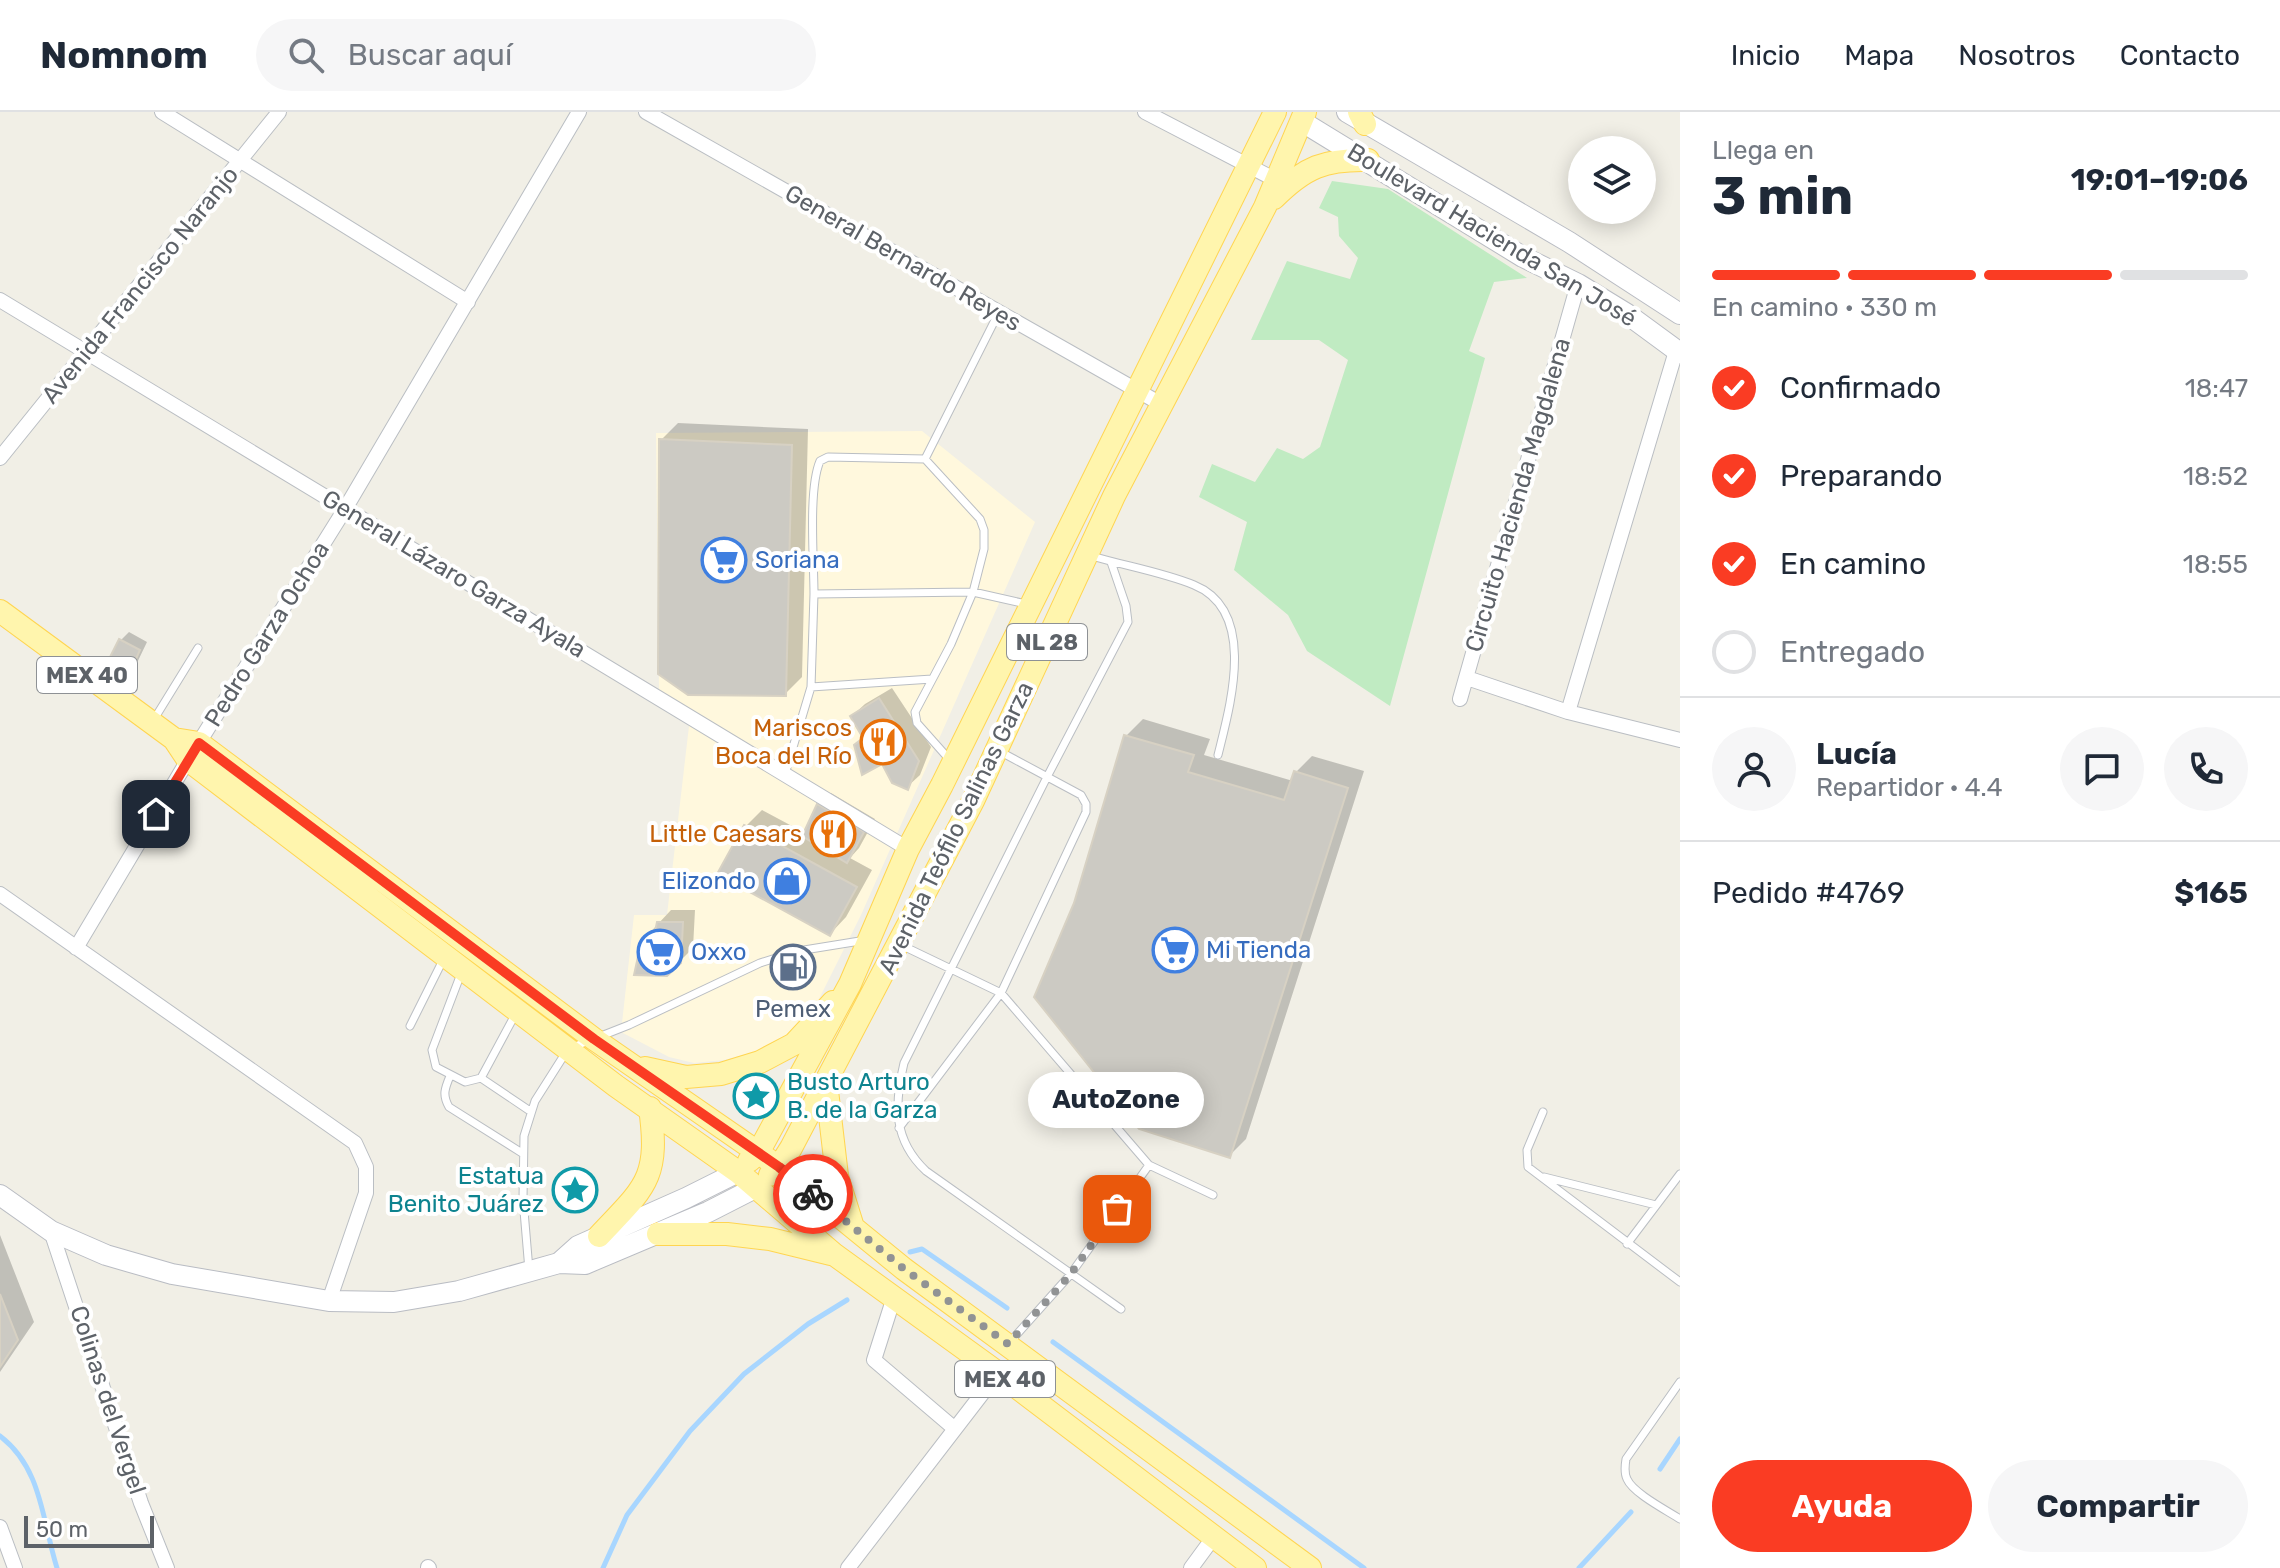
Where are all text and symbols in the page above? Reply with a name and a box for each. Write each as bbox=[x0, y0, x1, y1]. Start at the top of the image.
search box bbox=[256, 19, 816, 91]
text: Nomnom bbox=[40, 32, 208, 78]
icon: search bbox=[284, 33, 328, 77]
text: Buscar aquí bbox=[348, 37, 512, 73]
text: Inicio bbox=[1731, 39, 1800, 72]
text: Mapa bbox=[1844, 39, 1914, 72]
text: Nosotros bbox=[1958, 39, 2076, 72]
text: Contacto bbox=[2120, 39, 2240, 72]
text: Llega en bbox=[1712, 135, 1814, 166]
map controls bbox=[1568, 136, 1656, 224]
button: layers bbox=[1568, 136, 1656, 224]
street label: Boulevard Hacienda San José bbox=[1342, 137, 1642, 333]
street label: Avenida Francisco Naranjo bbox=[36, 161, 244, 409]
text: 19:01–19:06 bbox=[2071, 162, 2248, 198]
text: 3 min bbox=[1712, 165, 1853, 227]
street label: General Bernardo Reyes bbox=[780, 179, 1026, 337]
text: En camino · 330 m bbox=[1712, 292, 1937, 323]
street label: Circuito Hacienda Magdalena bbox=[1460, 335, 1576, 655]
icon: check bbox=[1712, 366, 1756, 410]
text: Confirmado bbox=[1780, 370, 1941, 406]
text: 18:47 bbox=[2185, 373, 2248, 404]
icon: check bbox=[1712, 454, 1756, 498]
text: Preparando bbox=[1780, 458, 1943, 494]
text: 18:52 bbox=[2183, 461, 2248, 492]
street label: General Lázaro Garza Ayala bbox=[317, 484, 591, 664]
street label: Pedro Garza Ochoa bbox=[199, 536, 335, 732]
supermarket icon: Soriana bbox=[700, 536, 748, 584]
icon: check bbox=[1712, 542, 1756, 586]
place label: Soriana bbox=[755, 546, 840, 574]
text: En camino bbox=[1780, 546, 1926, 582]
text: 18:55 bbox=[2183, 549, 2248, 580]
road number: NL 28 bbox=[1007, 624, 1087, 660]
text: Entregado bbox=[1780, 634, 1925, 670]
road number: MEX 40 bbox=[37, 657, 137, 693]
street label: Avenida Teófilo Salinas Garza bbox=[873, 677, 1039, 979]
place label: Mariscos Boca del Río bbox=[715, 714, 852, 770]
restaurant icon: Mariscos Boca del Río bbox=[859, 718, 907, 766]
button: person bbox=[1712, 727, 1796, 811]
button: chat bbox=[2060, 727, 2144, 811]
button: phone bbox=[2164, 727, 2248, 811]
text: Lucía bbox=[1816, 736, 1897, 772]
text: Repartidor · 4.4 bbox=[1816, 772, 2003, 803]
pin bbox=[122, 780, 190, 848]
icon: home bbox=[134, 792, 178, 836]
restaurant icon: Little Caesars bbox=[809, 810, 857, 858]
place label: Little Caesars bbox=[649, 820, 802, 848]
shop icon: Elizondo bbox=[763, 857, 811, 905]
place label: Elizondo bbox=[661, 867, 756, 895]
text: Pedido #4769 bbox=[1712, 875, 1905, 911]
text: $165 bbox=[2174, 875, 2248, 911]
supermarket icon: Mi Tienda bbox=[1151, 926, 1199, 974]
supermarket icon: Oxxo bbox=[636, 928, 684, 976]
place label: Mi Tienda bbox=[1206, 936, 1311, 964]
place label: Oxxo bbox=[691, 938, 747, 966]
fuel station icon: Pemex bbox=[769, 943, 817, 991]
place label: Pemex bbox=[755, 995, 831, 1023]
place label: Busto Arturo B. de la Garza bbox=[787, 1068, 937, 1124]
place icon: Busto Arturo B. de la Garza bbox=[732, 1072, 780, 1120]
callout: AutoZone bbox=[1029, 1073, 1205, 1129]
text: AutoZone bbox=[1052, 1084, 1180, 1115]
courier bbox=[773, 1154, 853, 1234]
place label: Estatua Benito Juárez bbox=[388, 1162, 544, 1218]
place icon: Estatua Benito Juárez bbox=[551, 1166, 599, 1214]
icon: bike bbox=[791, 1172, 835, 1216]
pin bbox=[1083, 1175, 1151, 1243]
icon: bag bbox=[1095, 1187, 1139, 1231]
street label: Colinas del Vergel bbox=[64, 1302, 152, 1498]
road number: MEX 40 bbox=[955, 1361, 1055, 1397]
button: Ayuda bbox=[1712, 1460, 1972, 1552]
button: Compartir bbox=[1988, 1460, 2248, 1552]
scale bar bbox=[24, 1512, 154, 1548]
text: 50 m bbox=[36, 1516, 88, 1543]

